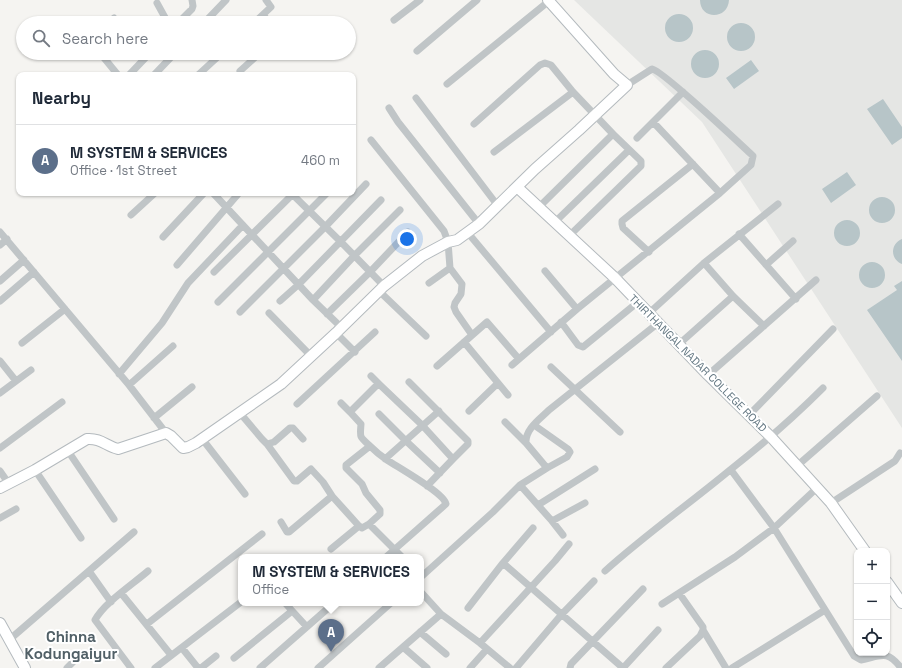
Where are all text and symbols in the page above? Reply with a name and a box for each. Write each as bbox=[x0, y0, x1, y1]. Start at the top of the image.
search box bbox=[16, 16, 356, 60]
icon: search bbox=[30, 27, 52, 49]
text: Search here bbox=[62, 29, 148, 48]
text: Nearby bbox=[32, 87, 91, 109]
text: M SYSTEM & SERVICES bbox=[70, 143, 227, 162]
text: A bbox=[41, 152, 49, 169]
text: 460 m bbox=[301, 152, 340, 169]
text: Office · 1st Street bbox=[70, 162, 177, 179]
your location bbox=[397, 229, 417, 249]
street label: THIRTHANGAL NADAR COLLEGE ROAD bbox=[626, 291, 770, 435]
map controls bbox=[854, 548, 890, 656]
button: + bbox=[854, 548, 890, 584]
popup bbox=[238, 554, 424, 606]
text: M SYSTEM & SERVICES bbox=[252, 562, 410, 581]
text: Office bbox=[252, 581, 289, 598]
button: − bbox=[854, 584, 890, 620]
pin: A bbox=[318, 619, 344, 652]
button: locate bbox=[854, 620, 890, 656]
district label: Chinna Kodungaiyur bbox=[24, 627, 118, 663]

